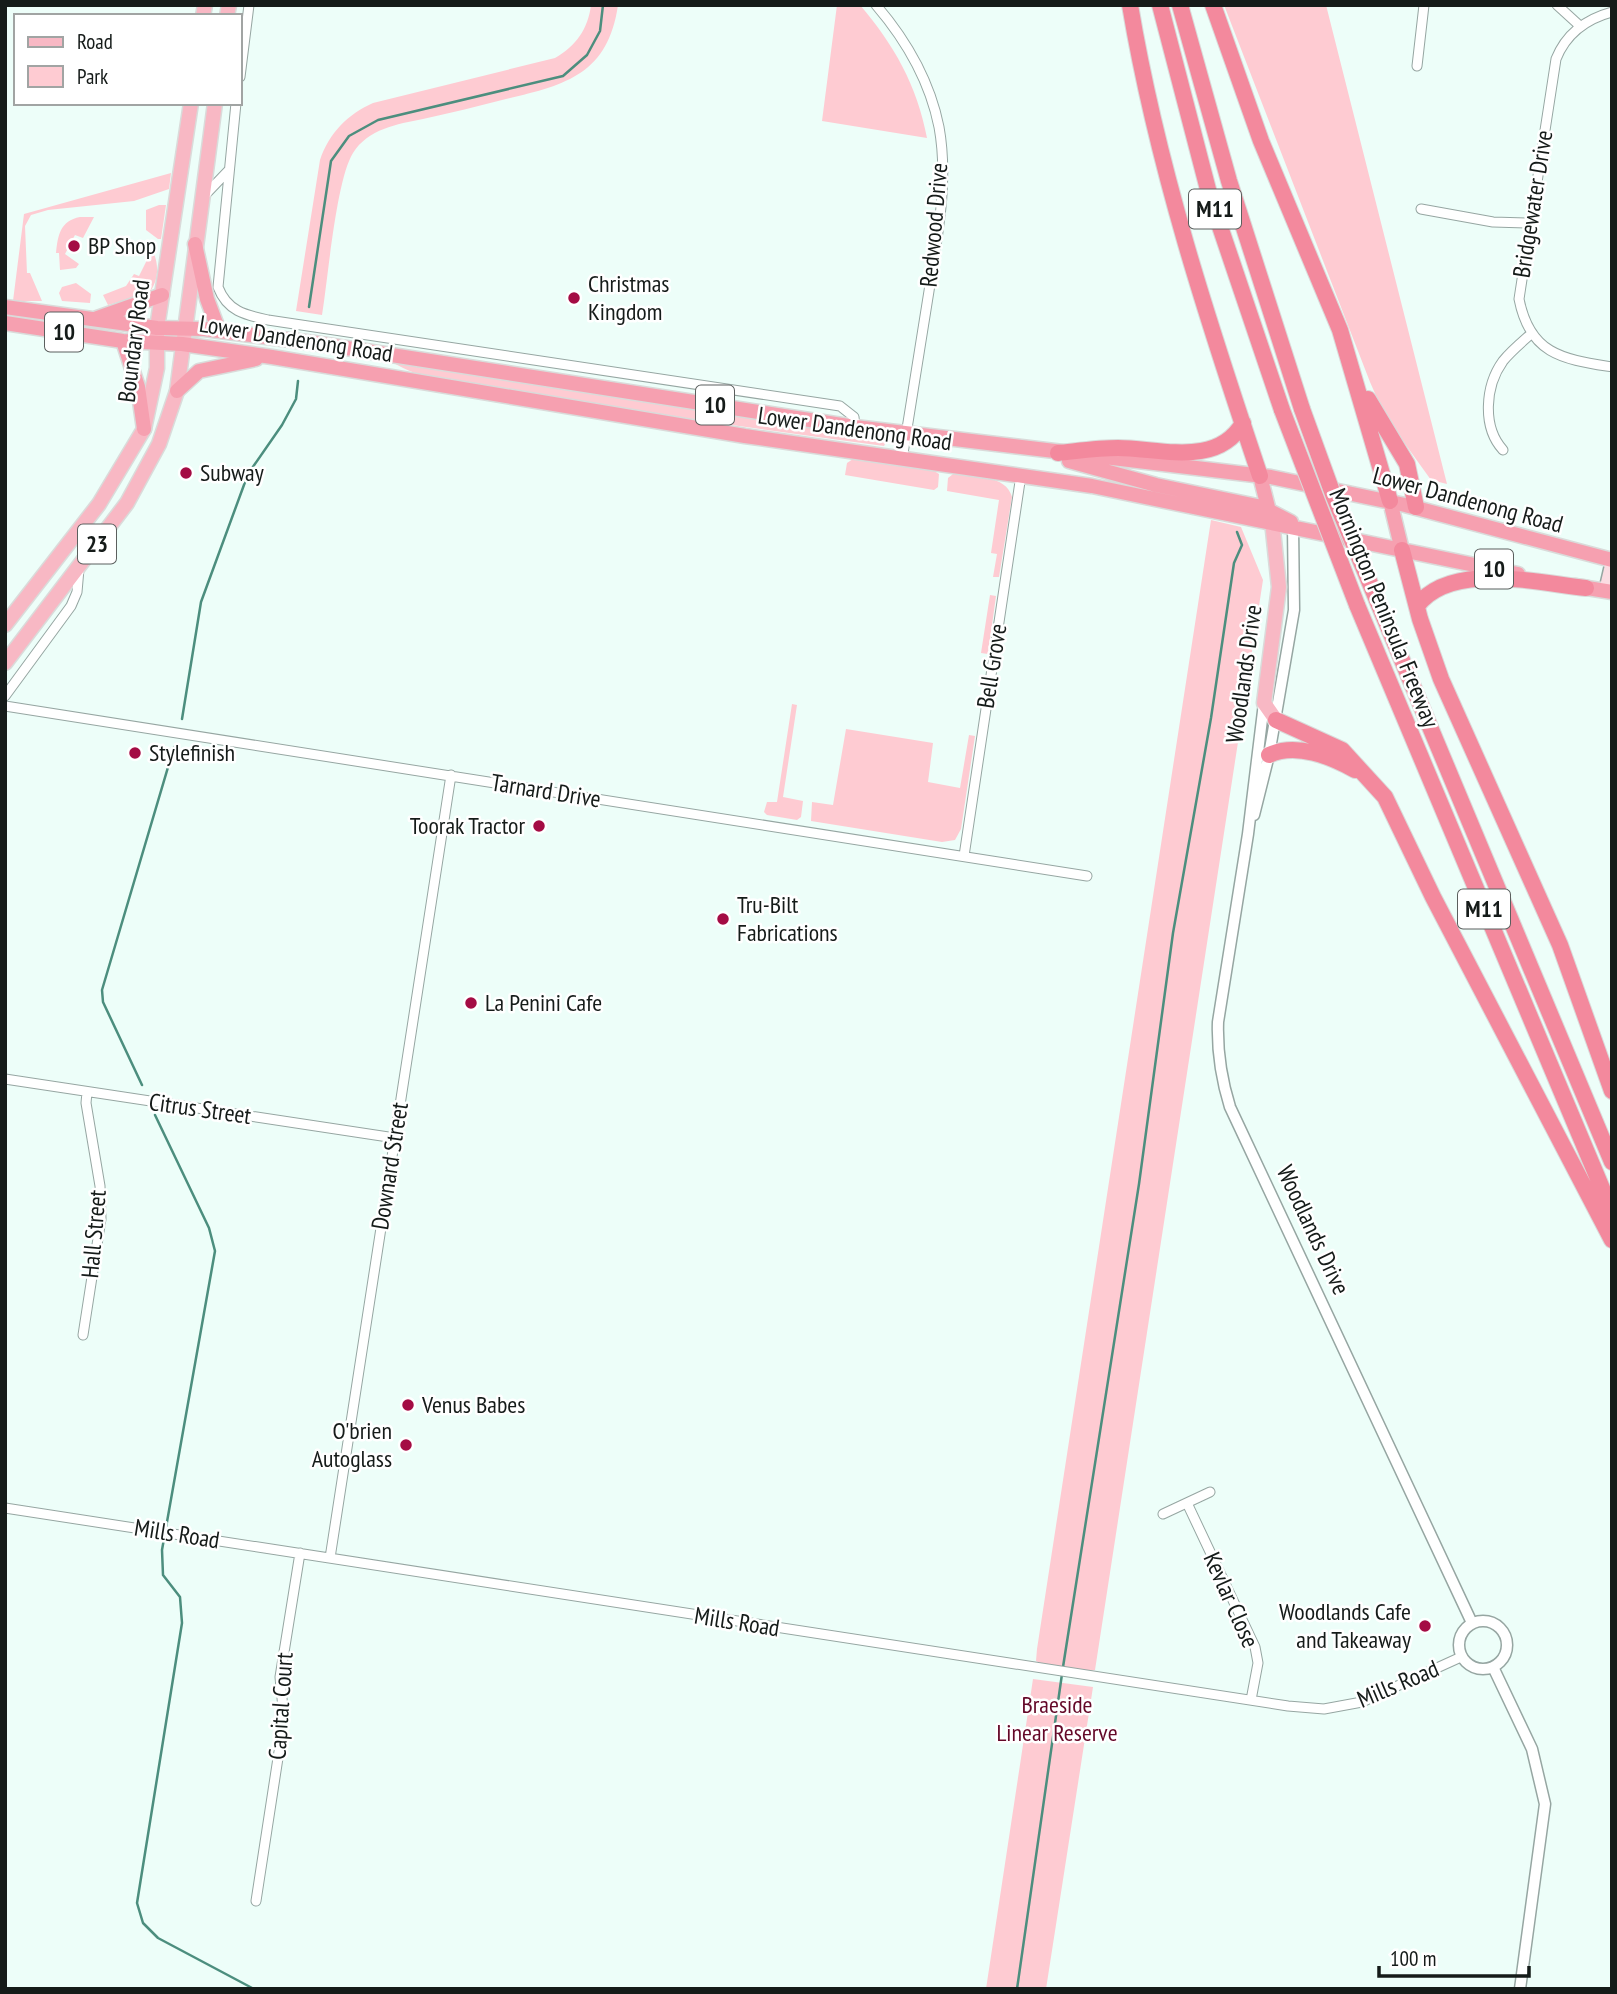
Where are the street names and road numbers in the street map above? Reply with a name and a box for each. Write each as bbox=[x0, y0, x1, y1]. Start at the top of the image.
street label: Bridgewater Drive bbox=[1506, 128, 1559, 280]
street label: Redwood Drive bbox=[913, 162, 954, 288]
road number: M11 bbox=[1189, 190, 1241, 229]
street label: Boundary Road bbox=[111, 278, 156, 404]
street label: Lower Dandenong Road bbox=[197, 308, 395, 369]
road number: 10 bbox=[45, 312, 83, 352]
road number: 10 bbox=[696, 386, 734, 424]
street label: Lower Dandenong Road bbox=[756, 400, 954, 457]
street label: Lower Dandenong Road bbox=[1370, 459, 1567, 540]
street label: Mornington Peninsula Freeway bbox=[1322, 484, 1447, 732]
road number: 23 bbox=[78, 524, 116, 564]
road number: 10 bbox=[1475, 550, 1513, 589]
street label: Woodlands Drive bbox=[1218, 603, 1269, 745]
street label: Bell Grove bbox=[970, 621, 1013, 710]
street label: Tarnard Drive bbox=[489, 767, 603, 814]
road number: M11 bbox=[1458, 890, 1510, 928]
street label: Citrus Street bbox=[147, 1086, 253, 1131]
street label: Downard Street bbox=[364, 1100, 415, 1232]
street label: Woodlands Drive bbox=[1270, 1160, 1357, 1299]
street label: Hall Street bbox=[74, 1188, 113, 1279]
street label: Mills Road bbox=[132, 1511, 222, 1556]
street label: Kevlar Close bbox=[1197, 1547, 1266, 1652]
street label: Mills Road bbox=[692, 1599, 782, 1644]
street label: Capital Court bbox=[261, 1651, 300, 1761]
street label: Mills Road bbox=[1352, 1653, 1443, 1715]

